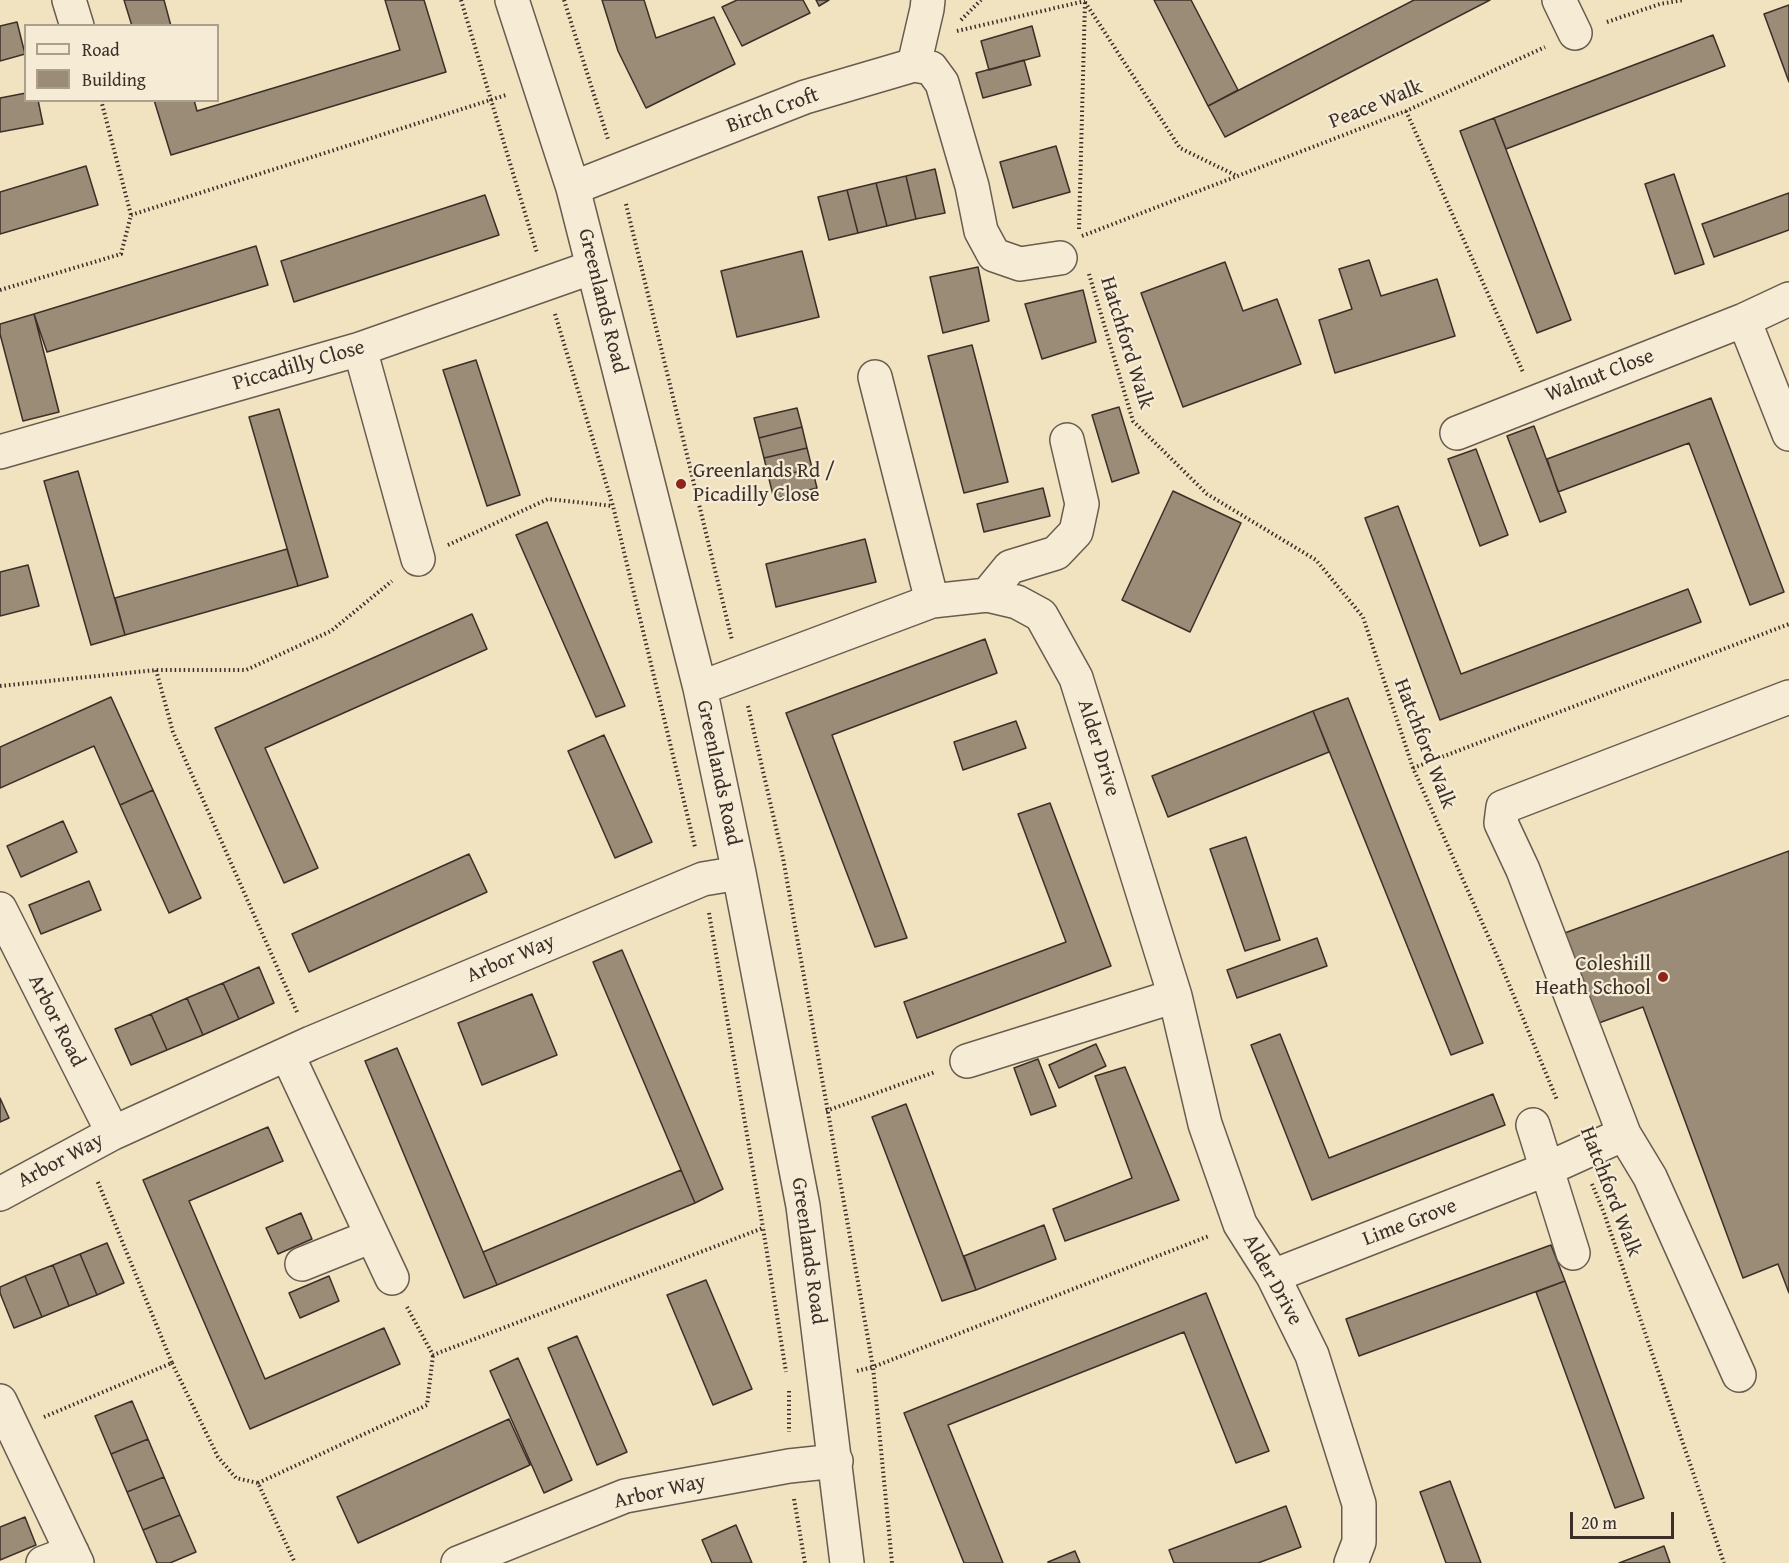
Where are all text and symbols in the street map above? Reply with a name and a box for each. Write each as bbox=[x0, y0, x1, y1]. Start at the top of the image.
legend bbox=[24, 24, 219, 102]
text: Road bbox=[82, 36, 120, 63]
text: Building bbox=[82, 66, 146, 93]
street label: Peace Walk bbox=[1326, 75, 1426, 135]
street label: Birch Croft bbox=[724, 83, 822, 139]
street label: Greenlands Road bbox=[572, 226, 632, 376]
street label: Hatchford Walk bbox=[1094, 274, 1158, 412]
street label: Piccadilly Close bbox=[230, 335, 368, 397]
street label: Walnut Close bbox=[1542, 344, 1658, 408]
place label: Greenlands Rd / Picadilly Close bbox=[693, 459, 835, 509]
marker: Greenlands Rd / Picadilly Close bbox=[674, 477, 688, 491]
street label: Hatchford Walk bbox=[1388, 675, 1460, 813]
street label: Alder Drive bbox=[1071, 696, 1125, 800]
street label: Greenlands Road bbox=[690, 698, 746, 848]
street label: Arbor Way bbox=[463, 929, 559, 989]
place label: Coleshill Heath School bbox=[1535, 952, 1651, 1002]
marker: Coleshill Heath School bbox=[1656, 970, 1670, 984]
street label: Arbor Road bbox=[22, 971, 90, 1071]
street label: Hatchford Walk bbox=[1574, 1123, 1646, 1261]
street label: Arbor Way bbox=[14, 1128, 108, 1194]
street label: Greenlands Road bbox=[785, 1176, 831, 1326]
street label: Lime Grove bbox=[1359, 1194, 1461, 1252]
street label: Alder Drive bbox=[1237, 1230, 1307, 1330]
street label: Arbor Way bbox=[612, 1469, 708, 1515]
scale bar bbox=[1573, 1500, 1676, 1538]
text: 20 m bbox=[1581, 1509, 1617, 1536]

